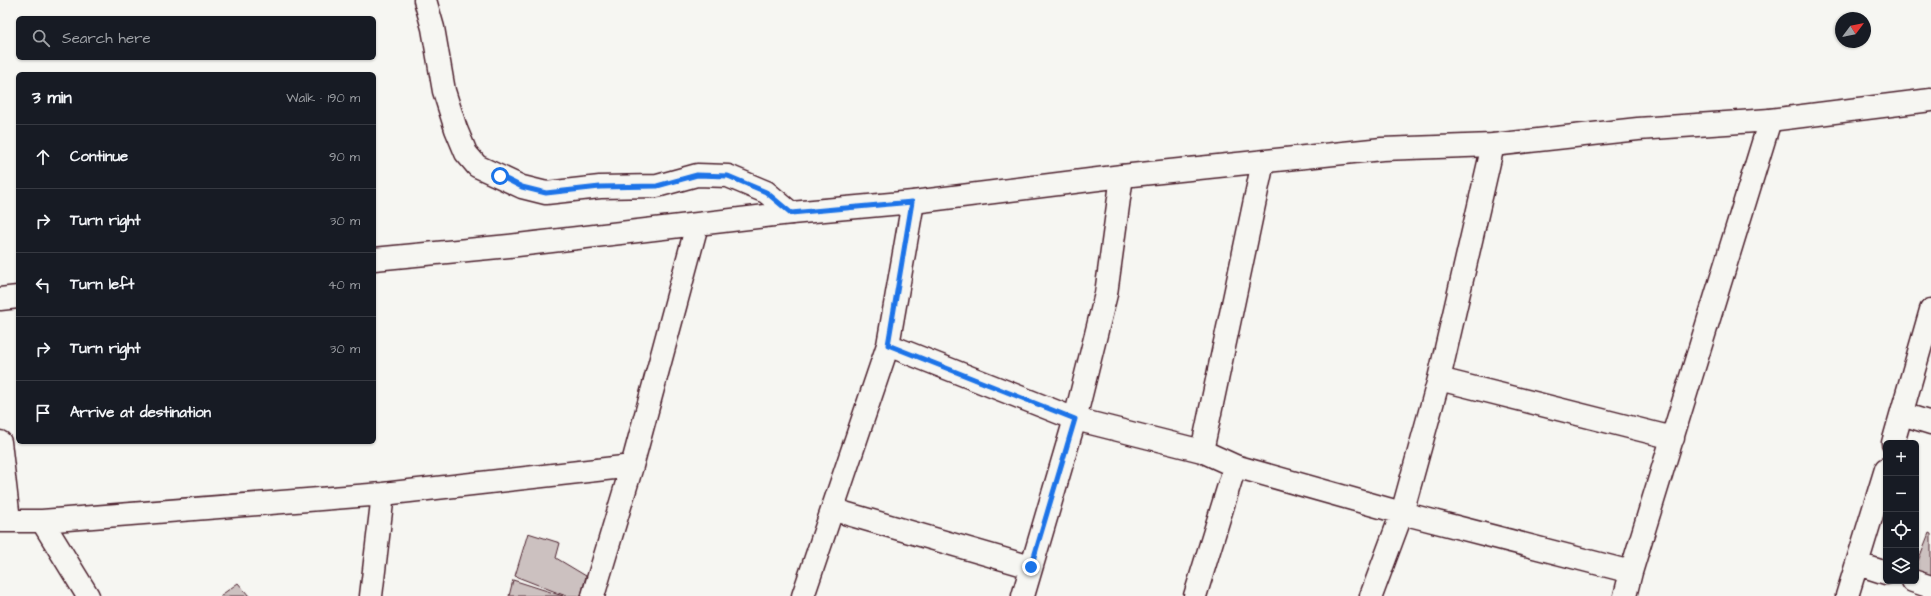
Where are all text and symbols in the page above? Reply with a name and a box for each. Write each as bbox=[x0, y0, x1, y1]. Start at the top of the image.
north arrow bbox=[1835, 12, 1871, 48]
search box bbox=[16, 16, 376, 60]
icon: search bbox=[30, 27, 52, 49]
text: Search here bbox=[62, 28, 151, 49]
text: 3 min bbox=[32, 86, 72, 110]
text: Walk · 190 m bbox=[286, 89, 360, 107]
icon: ahead bbox=[32, 146, 54, 168]
text: Continue bbox=[70, 146, 128, 167]
text: 90 m bbox=[329, 148, 360, 166]
route start bbox=[491, 167, 509, 185]
icon: right bbox=[32, 210, 54, 232]
text: Turn right bbox=[70, 210, 141, 231]
text: 30 m bbox=[330, 212, 360, 230]
icon: left bbox=[32, 274, 54, 296]
text: Turn left bbox=[70, 274, 134, 295]
text: 40 m bbox=[328, 276, 360, 294]
icon: right bbox=[32, 338, 54, 360]
text: Turn right bbox=[70, 338, 141, 359]
text: 30 m bbox=[330, 340, 360, 358]
icon: arrive bbox=[32, 402, 54, 424]
text: Arrive at destination bbox=[70, 402, 211, 423]
map controls bbox=[1883, 440, 1919, 584]
button: + bbox=[1883, 440, 1919, 476]
button: − bbox=[1883, 476, 1919, 512]
button: locate bbox=[1883, 512, 1919, 548]
button: layers bbox=[1883, 548, 1919, 584]
route end bbox=[1022, 558, 1040, 576]

